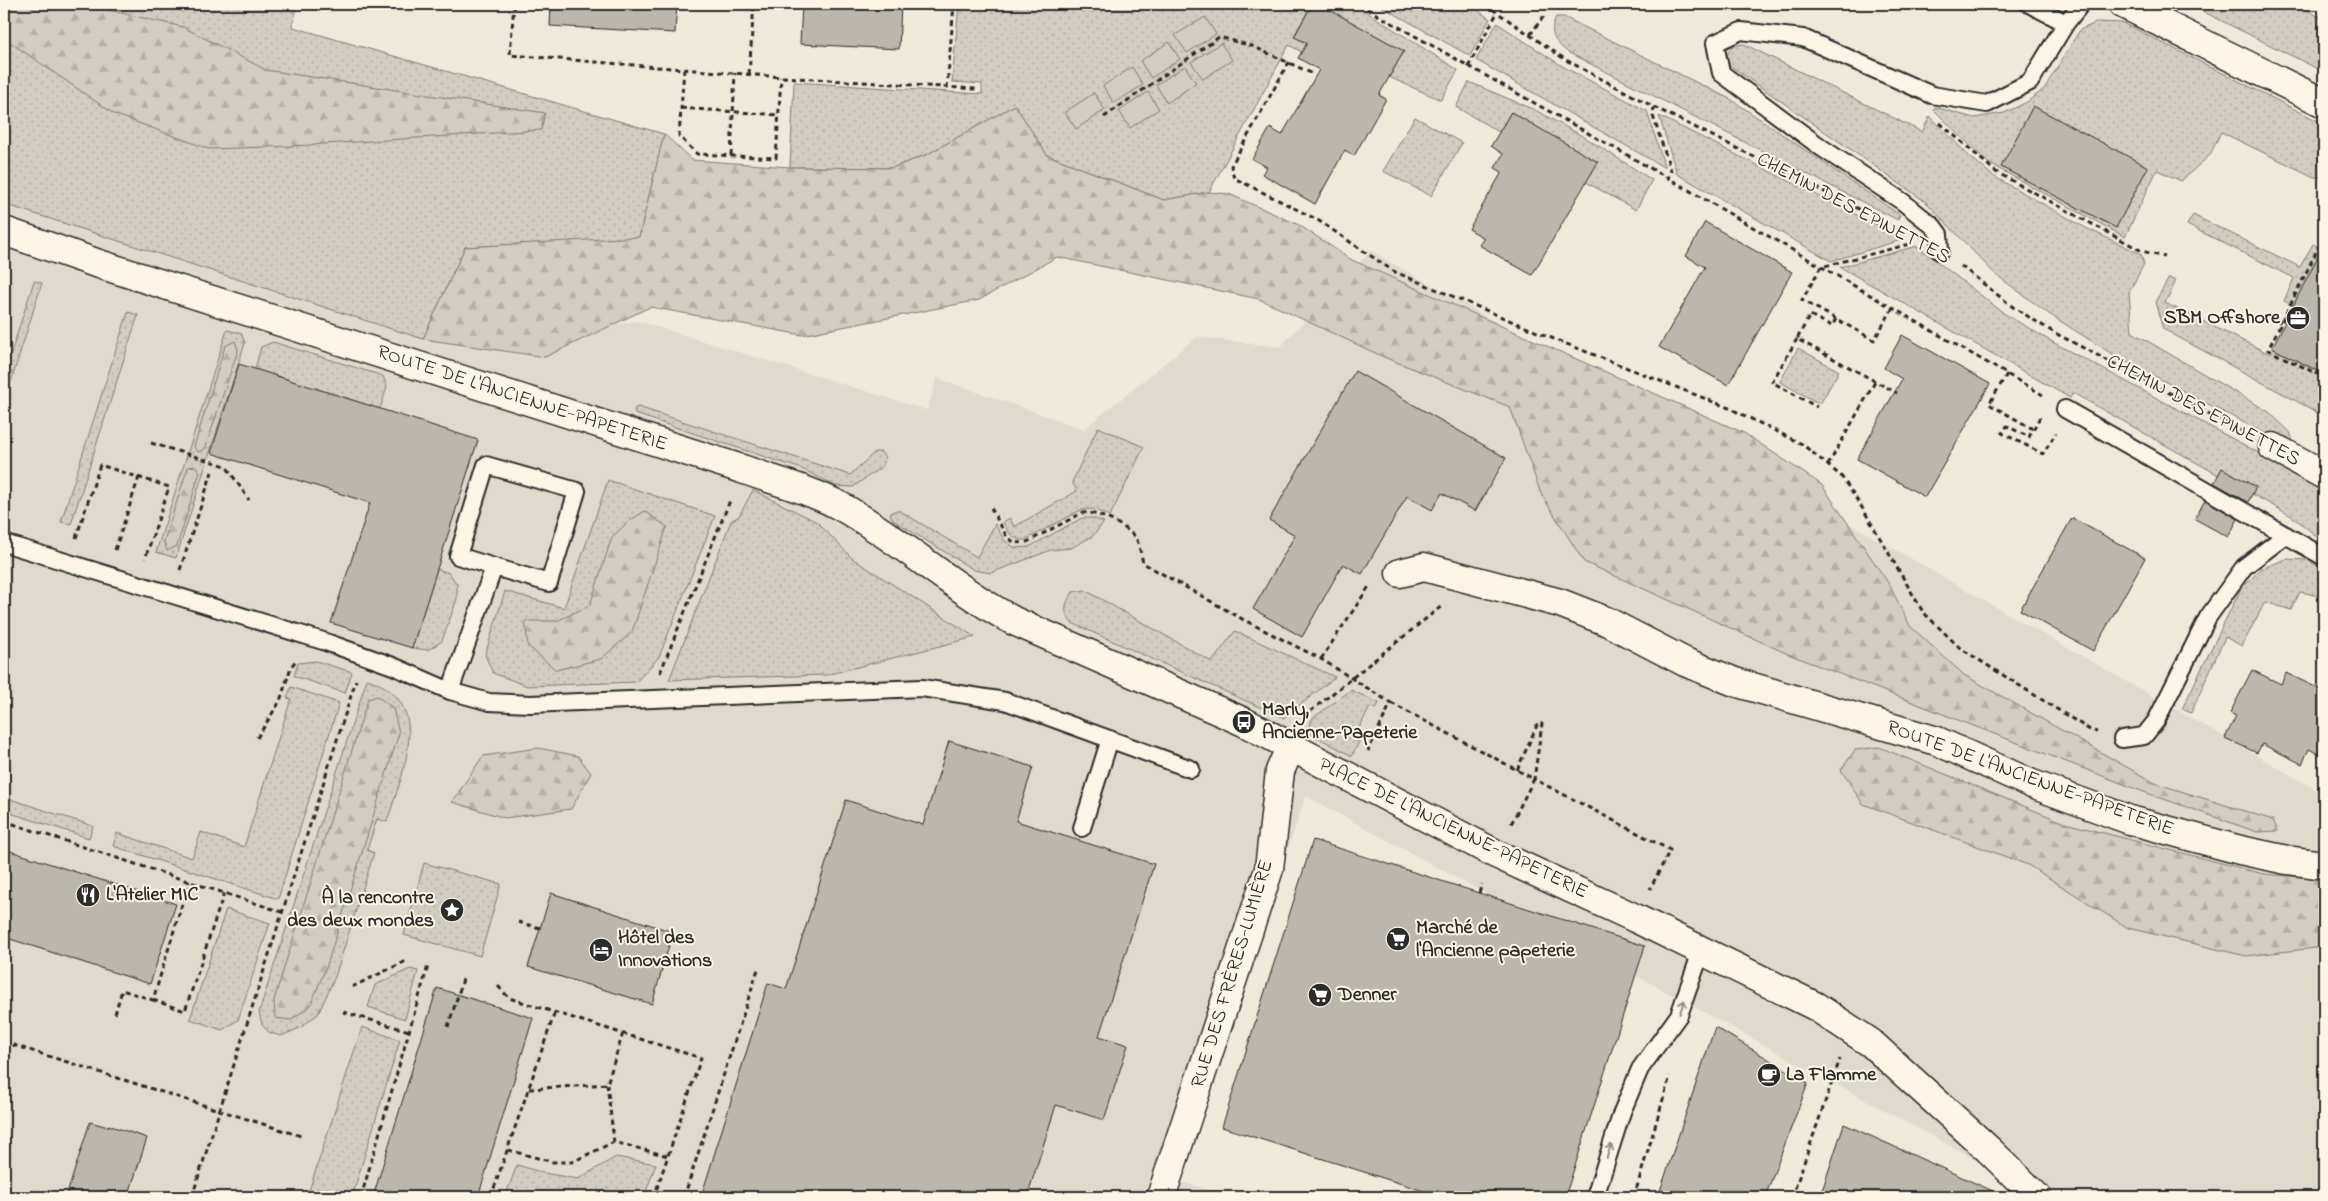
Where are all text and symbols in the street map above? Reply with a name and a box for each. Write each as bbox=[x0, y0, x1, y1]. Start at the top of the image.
street label: CHEMIN DES EPINETTES bbox=[1751, 146, 1955, 272]
place label: SBM Offshore bbox=[2164, 304, 2281, 333]
office icon: SBM Offshore bbox=[2285, 305, 2311, 331]
street label: ROUTE DE L'ANCIENNE-PAPETERIE bbox=[373, 338, 671, 460]
street label: CHEMIN DES EPINETTES bbox=[2101, 348, 2305, 474]
place label: Marly, Ancienne-Papeterie bbox=[1262, 696, 1418, 748]
bus stop icon: Marly, Ancienne-Papeterie bbox=[1231, 709, 1257, 735]
street label: ROUTE DE L'ANCIENNE-PAPETERIE bbox=[1882, 713, 2178, 845]
street label: PLACE DE L'ANCIENNE-PAPETERIE bbox=[1313, 751, 1593, 907]
street label: RUE DES FRÈRES-LUMIÈRE bbox=[1184, 856, 1282, 1092]
place label: L'Atelier MIC bbox=[106, 881, 198, 910]
restaurant icon: L'Atelier MIC bbox=[75, 882, 101, 908]
place label: À la rencontre des deux mondes bbox=[287, 884, 435, 936]
place icon: À la rencontre des deux mondes bbox=[439, 897, 465, 923]
place label: Marché de l'Ancienne papeterie bbox=[1416, 914, 1576, 966]
place label: Hôtel des Innovations bbox=[618, 924, 712, 976]
supermarket icon: Marché de l'Ancienne papeterie bbox=[1385, 926, 1411, 952]
hotel icon: Hôtel des Innovations bbox=[588, 937, 614, 963]
place label: Denner bbox=[1337, 981, 1397, 1010]
supermarket icon: Denner bbox=[1307, 982, 1333, 1008]
one-way arrow bbox=[1678, 1000, 1687, 1015]
place label: La Flamme bbox=[1786, 1061, 1877, 1090]
cafe icon: La Flamme bbox=[1756, 1062, 1782, 1088]
one-way arrow bbox=[1605, 1143, 1615, 1159]

